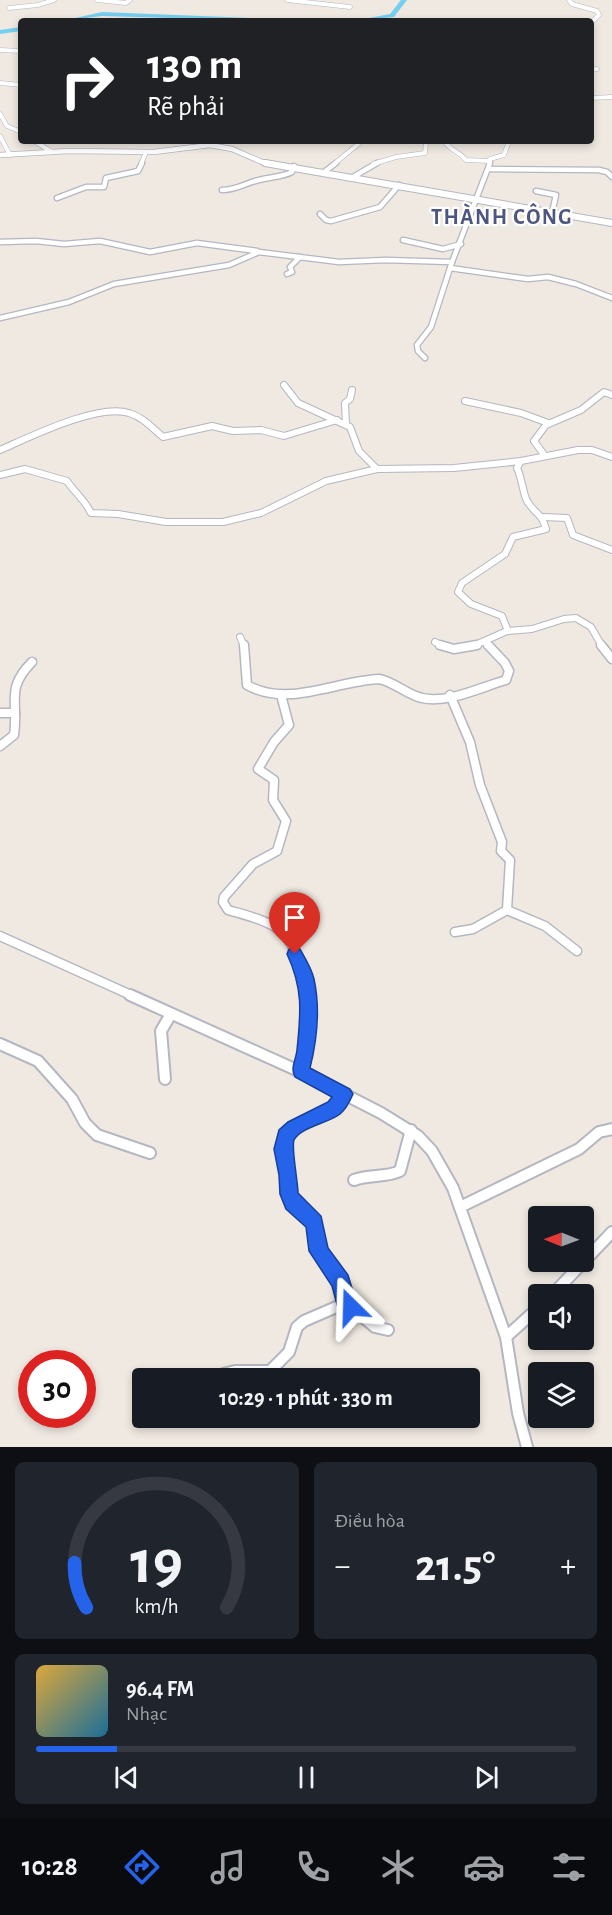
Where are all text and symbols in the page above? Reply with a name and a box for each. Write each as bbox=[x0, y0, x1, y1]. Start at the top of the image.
icon: right bbox=[48, 42, 126, 120]
text: 130 m bbox=[147, 44, 242, 86]
text: Rẽ phải bbox=[147, 93, 225, 120]
district label: THÀNH CÔNG bbox=[431, 203, 573, 228]
pin bbox=[269, 892, 320, 954]
icon: arrive bbox=[278, 901, 311, 934]
north arrow bbox=[528, 1206, 594, 1272]
map controls bbox=[528, 1206, 594, 1428]
position arrow bbox=[319, 1275, 383, 1339]
button: sound bbox=[528, 1284, 594, 1350]
speed limit sign: 30 bbox=[18, 1350, 96, 1428]
button: layers bbox=[528, 1362, 594, 1428]
text: 10:29 · 1 phút · 330 m bbox=[219, 1387, 393, 1409]
text: Điều hòa bbox=[335, 1511, 405, 1531]
text: 19 bbox=[130, 1532, 183, 1594]
text: 21.5° bbox=[415, 1544, 495, 1589]
text: − bbox=[335, 1550, 350, 1583]
text: + bbox=[560, 1550, 576, 1583]
text: km/h bbox=[135, 1596, 179, 1617]
text: 96.4 FM bbox=[126, 1678, 194, 1700]
text: Nhạc bbox=[126, 1704, 167, 1724]
icon: previous bbox=[110, 1761, 143, 1794]
icon: pause bbox=[290, 1761, 323, 1794]
icon: next bbox=[470, 1761, 503, 1794]
icon: directions bbox=[121, 1846, 163, 1888]
icon: music bbox=[207, 1846, 249, 1888]
icon: phone bbox=[292, 1846, 334, 1888]
icon: climate bbox=[377, 1846, 419, 1888]
icon: car bbox=[463, 1846, 505, 1888]
icon: filters bbox=[548, 1846, 590, 1888]
text: 10:28 bbox=[22, 1853, 78, 1880]

